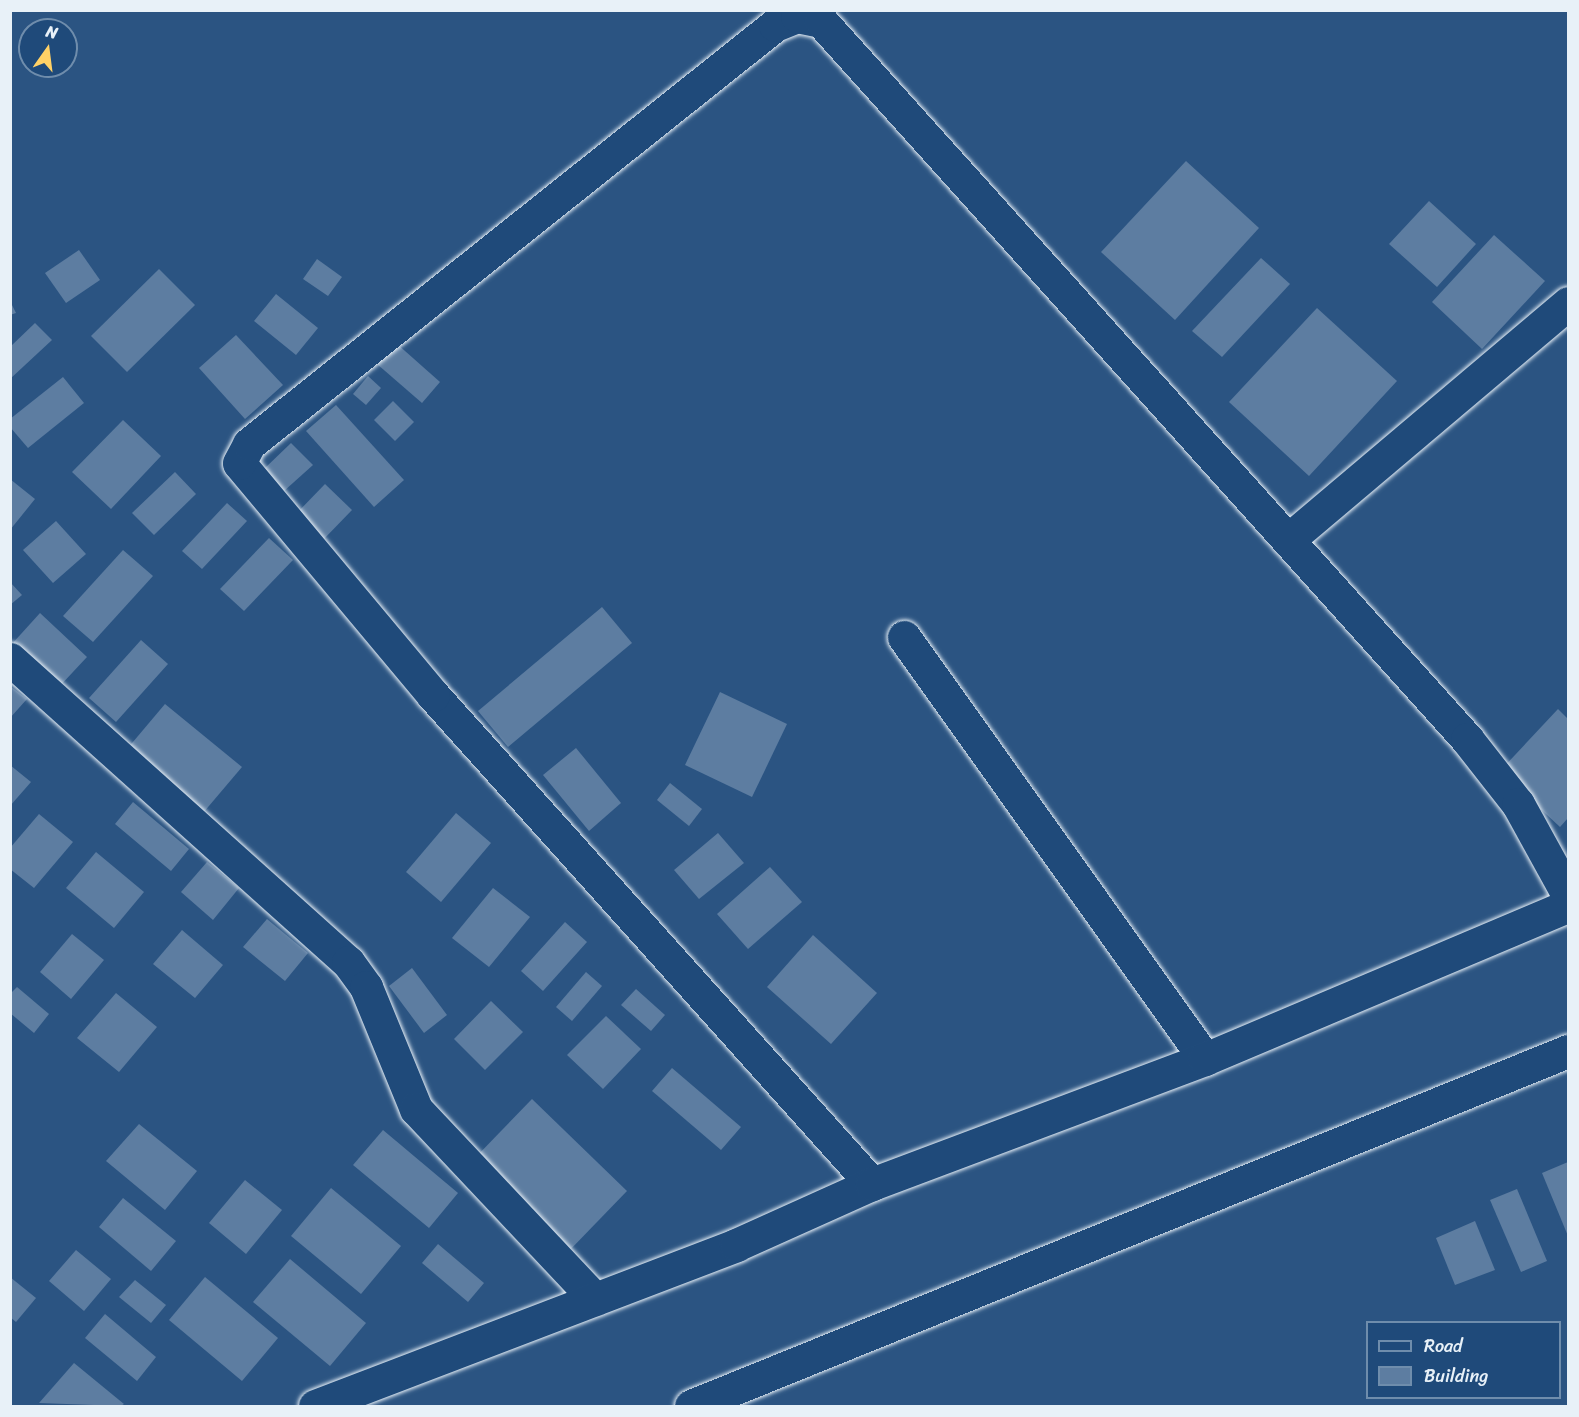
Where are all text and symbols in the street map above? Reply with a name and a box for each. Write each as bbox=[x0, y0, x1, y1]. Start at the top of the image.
text: N bbox=[43, 17, 61, 47]
north arrow bbox=[18, 18, 78, 78]
legend bbox=[1366, 1321, 1561, 1399]
text: Road bbox=[1424, 1330, 1463, 1362]
text: Building bbox=[1424, 1360, 1488, 1392]

